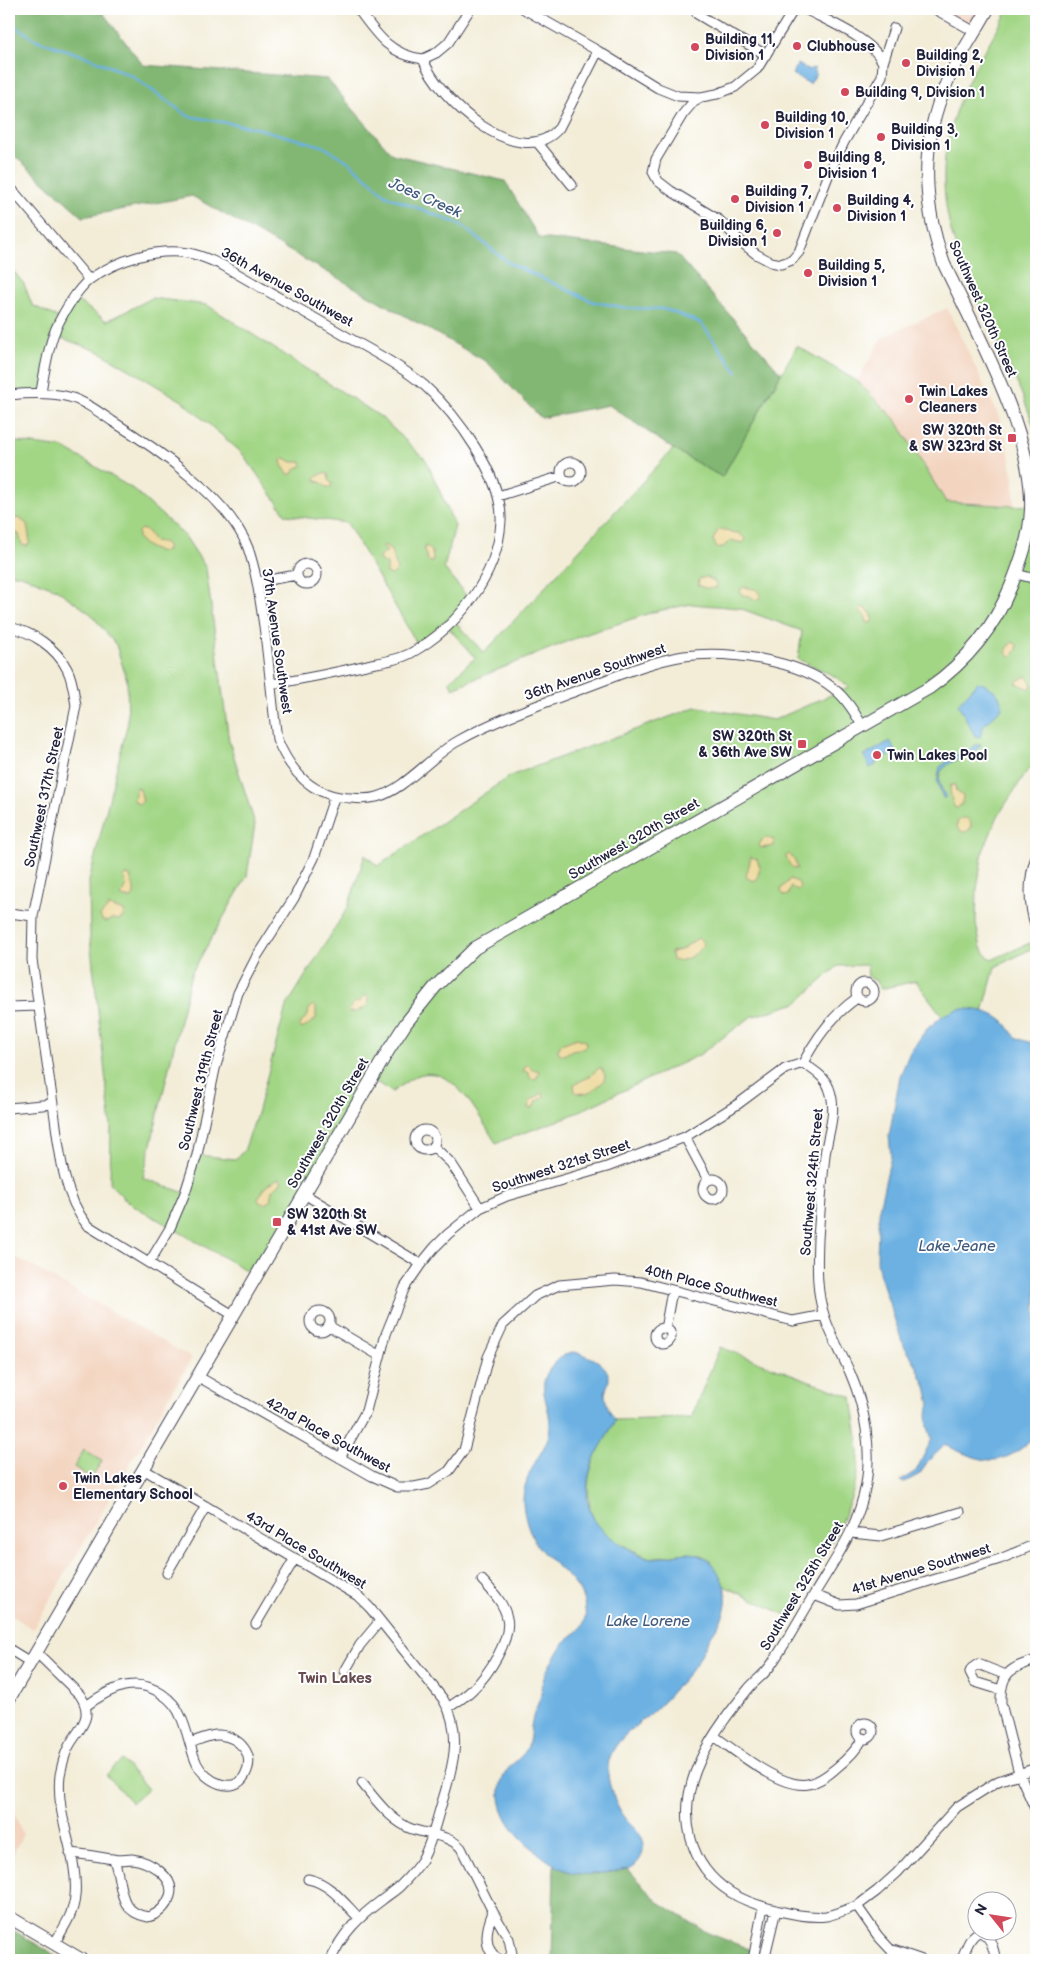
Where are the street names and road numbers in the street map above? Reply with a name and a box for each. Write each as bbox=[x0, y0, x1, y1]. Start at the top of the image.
street label: Southwest 320th Street bbox=[945, 238, 1021, 381]
street label: 36th Avenue Southwest bbox=[218, 244, 357, 331]
street label: 37th Avenue Southwest bbox=[258, 567, 296, 715]
street label: 36th Avenue Southwest bbox=[522, 640, 669, 704]
street label: Southwest 317th Street bbox=[21, 724, 67, 869]
street label: Southwest 320th Street bbox=[566, 794, 703, 883]
street label: Southwest 319th Street bbox=[175, 1007, 227, 1152]
street label: Southwest 320th Street bbox=[284, 1054, 373, 1191]
street label: Southwest 324th Street bbox=[797, 1107, 827, 1256]
street label: Southwest 321st Street bbox=[490, 1135, 633, 1196]
street label: 40th Place Southwest bbox=[643, 1261, 780, 1311]
street label: 42nd Place Southwest bbox=[263, 1394, 394, 1477]
street label: 43rd Place Southwest bbox=[243, 1507, 370, 1593]
street label: Southwest 325th Street bbox=[757, 1518, 848, 1654]
street label: 41st Avenue Southwest bbox=[850, 1540, 993, 1598]

